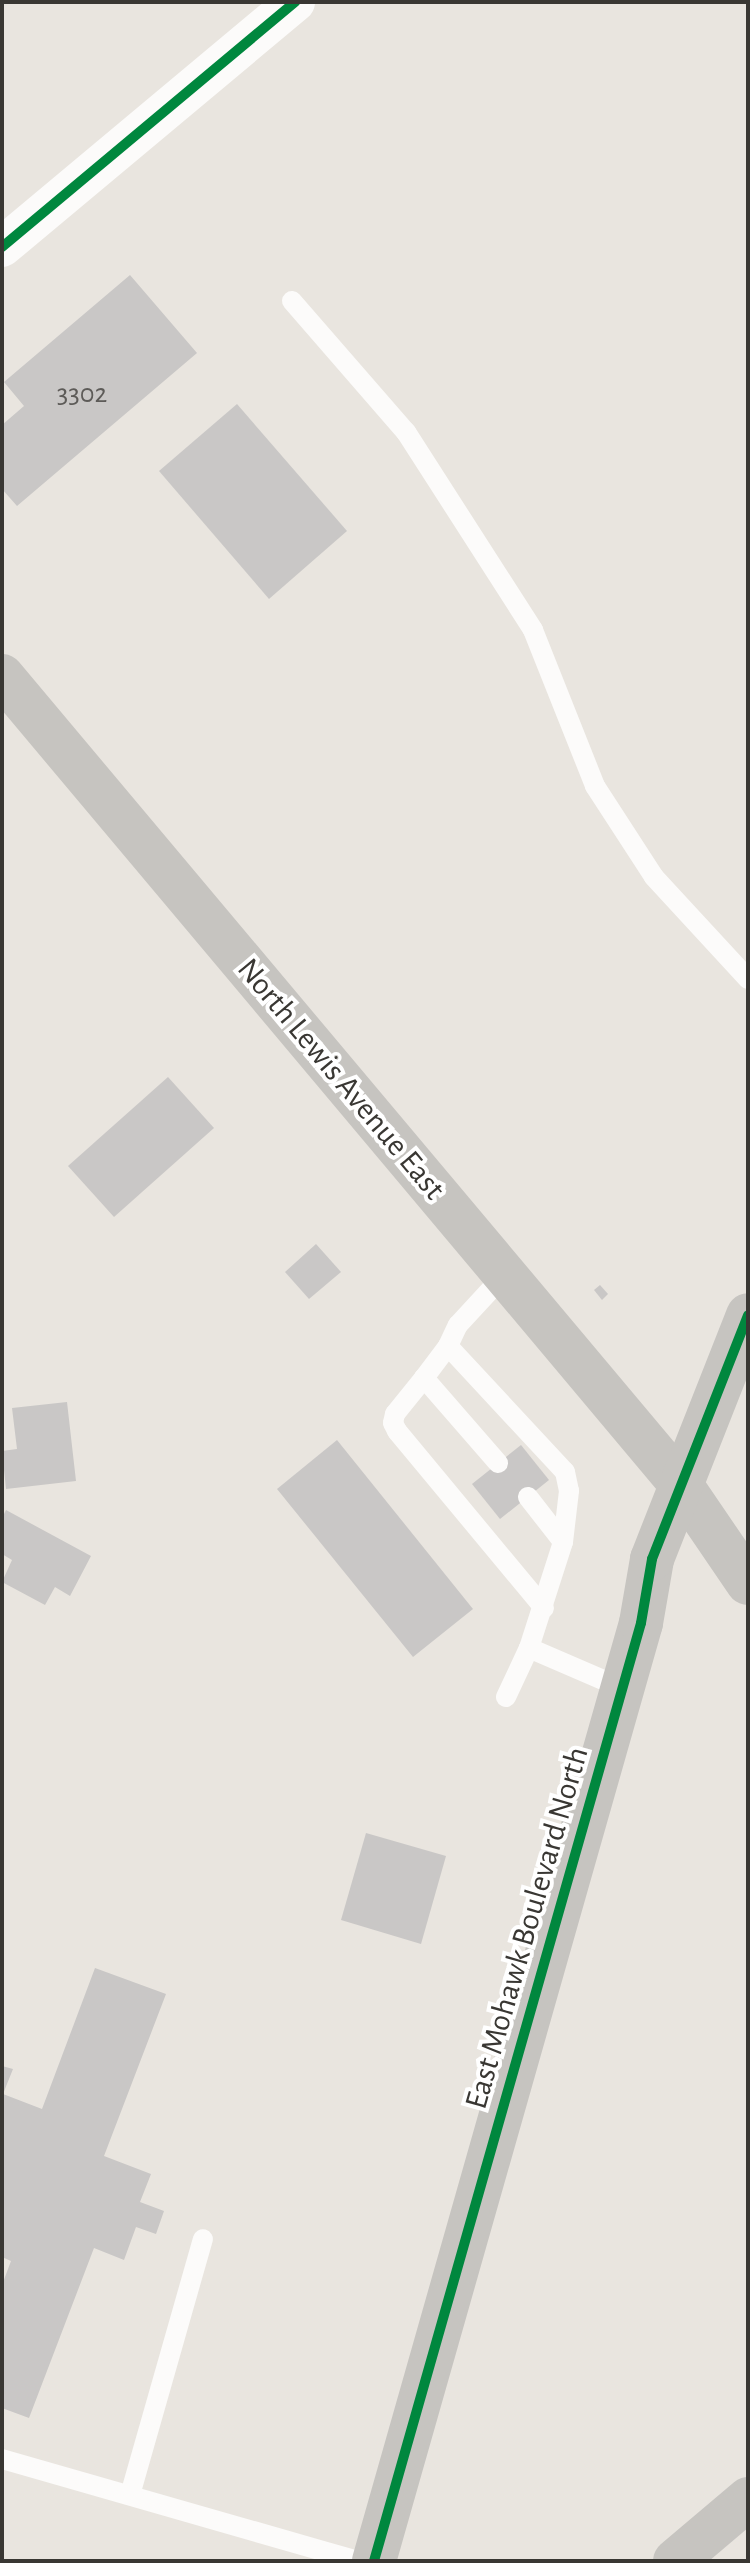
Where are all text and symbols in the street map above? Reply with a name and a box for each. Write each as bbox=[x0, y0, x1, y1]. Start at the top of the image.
house number: 3302 bbox=[57, 377, 107, 411]
street label: North Lewis Avenue East bbox=[229, 950, 453, 1208]
street label: East Mohawk Boulevard North bbox=[457, 1743, 597, 2113]

